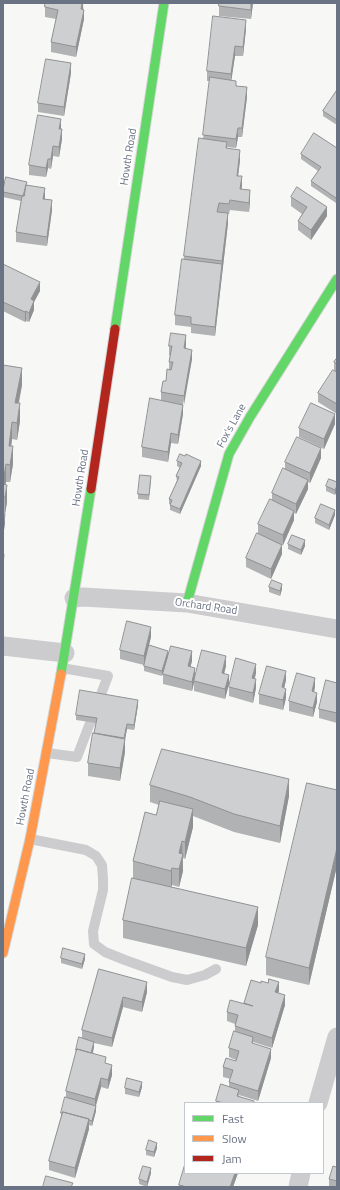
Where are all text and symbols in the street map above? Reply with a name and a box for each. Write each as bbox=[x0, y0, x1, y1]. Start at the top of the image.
street label: Howth Road bbox=[118, 128, 140, 186]
street label: Fox's Lane bbox=[215, 402, 249, 450]
street label: Howth Road bbox=[70, 449, 92, 507]
street label: Orchard Road bbox=[174, 596, 238, 618]
street label: Howth Road bbox=[14, 768, 38, 826]
legend bbox=[184, 1102, 324, 1174]
text: Fast bbox=[222, 1109, 244, 1128]
text: Slow bbox=[222, 1129, 247, 1148]
text: Jam bbox=[222, 1149, 242, 1168]

